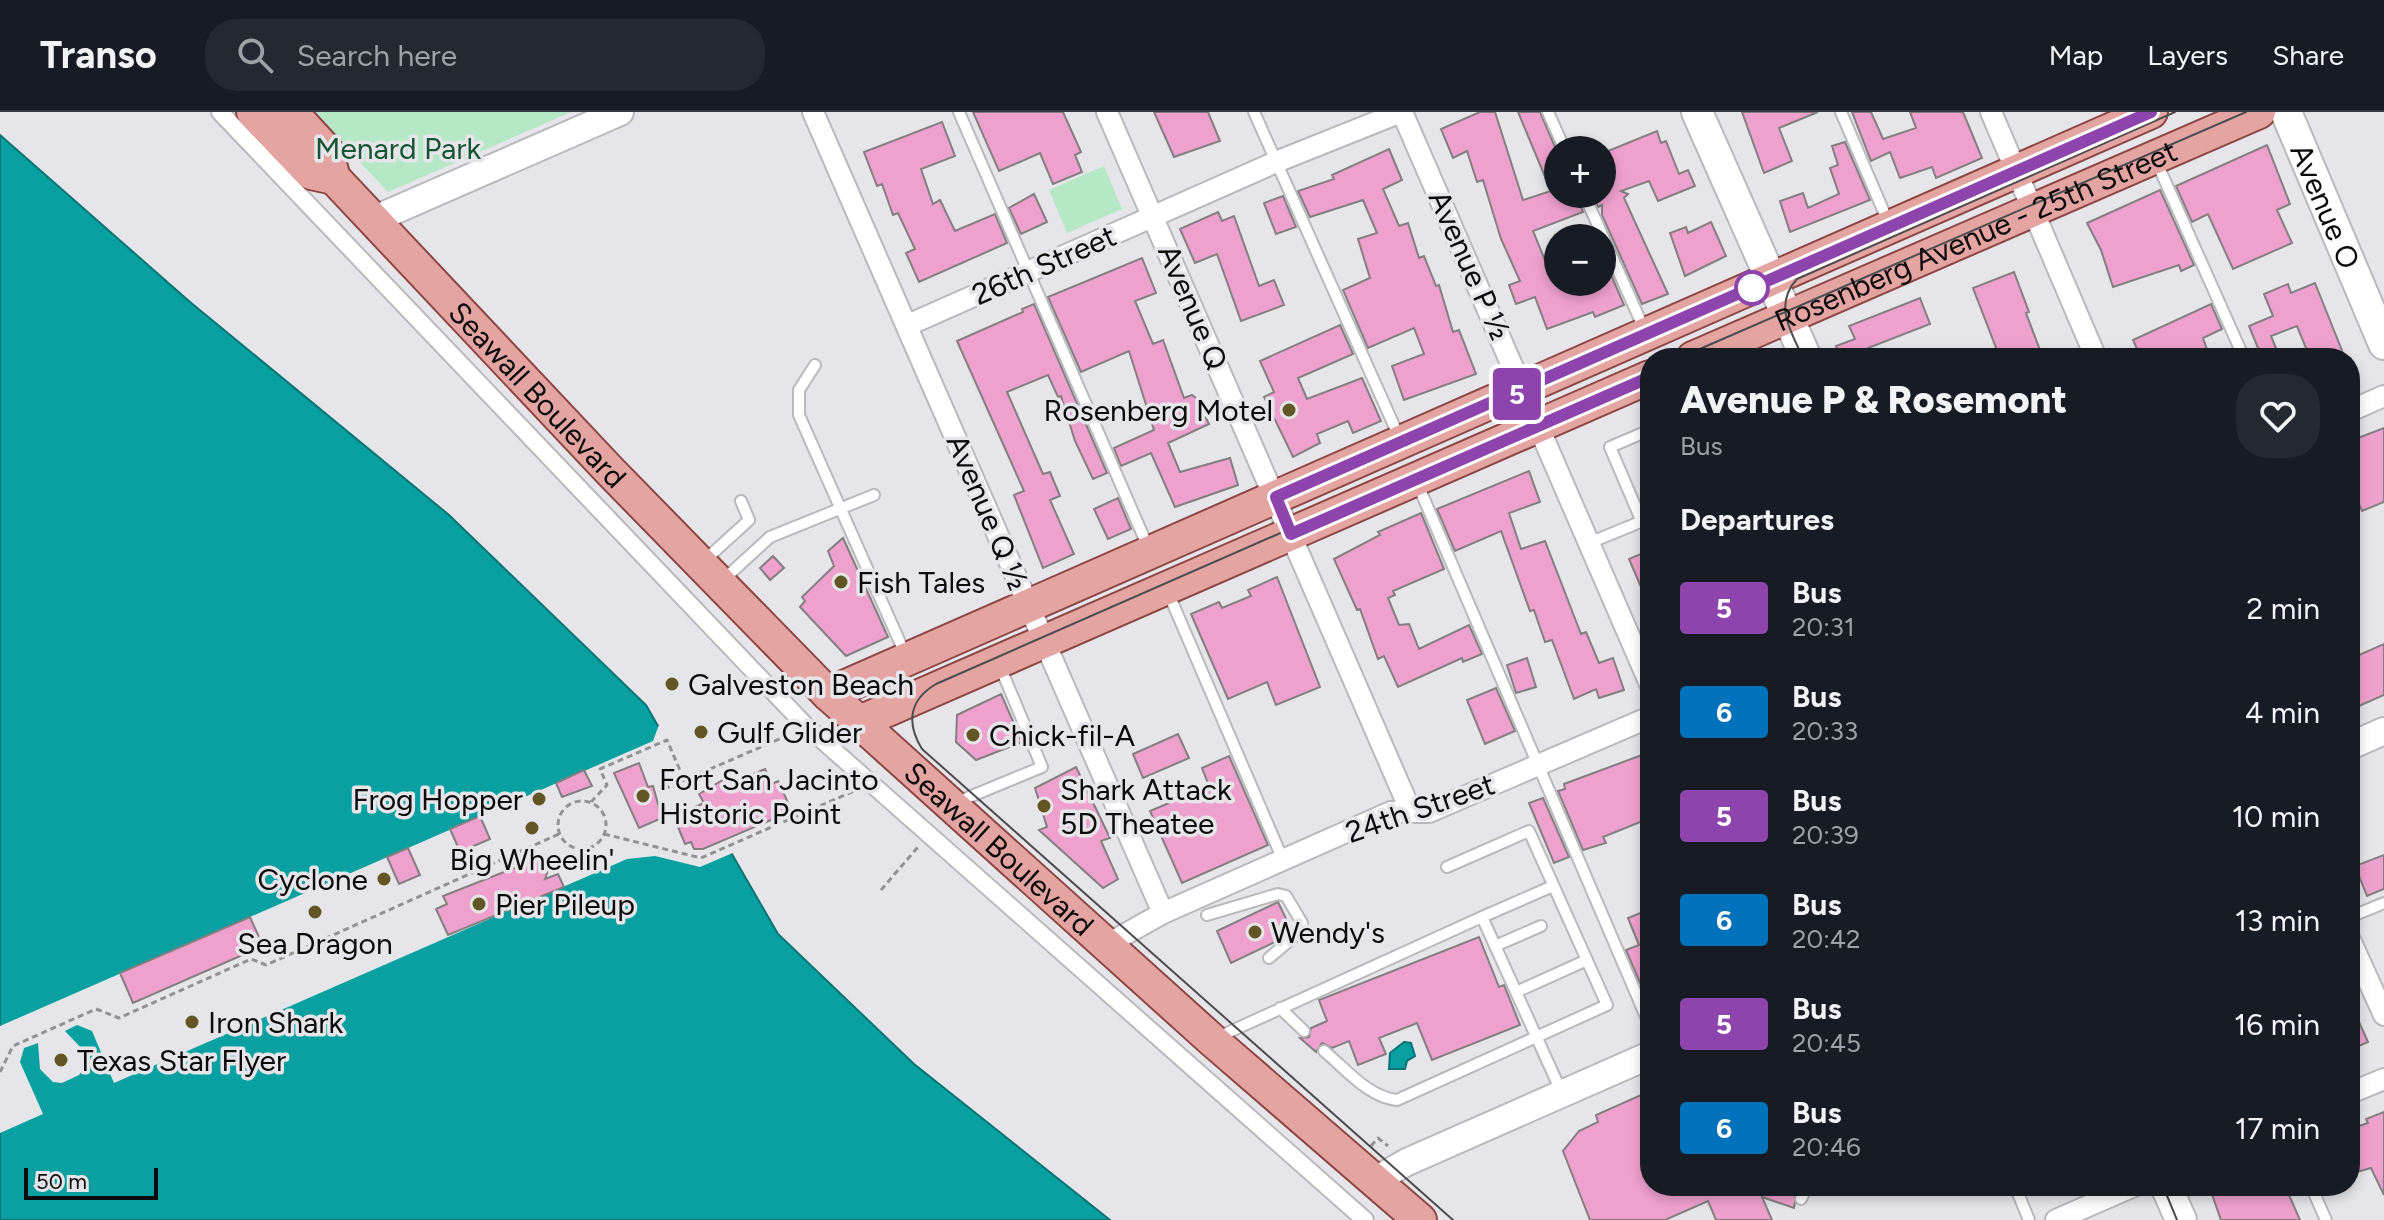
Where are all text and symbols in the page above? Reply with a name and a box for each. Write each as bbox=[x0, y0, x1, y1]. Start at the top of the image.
search box bbox=[205, 19, 765, 91]
text: Transo bbox=[40, 32, 157, 78]
icon: search bbox=[233, 33, 277, 77]
text: Search here bbox=[297, 37, 457, 74]
text: Map bbox=[2049, 38, 2103, 72]
text: Layers bbox=[2147, 38, 2228, 72]
text: Share bbox=[2272, 38, 2344, 72]
park label: Menard Park bbox=[315, 130, 481, 167]
street label: Rosenberg Avenue - 25th Street bbox=[1769, 132, 2182, 339]
map controls bbox=[1544, 136, 1616, 296]
button: + bbox=[1544, 136, 1616, 208]
street label: Avenue O bbox=[2283, 138, 2368, 274]
street label: Avenue P ½ bbox=[1421, 185, 1519, 345]
street label: 26th Street bbox=[966, 217, 1122, 313]
button: − bbox=[1544, 224, 1616, 296]
street label: Avenue Q bbox=[1150, 239, 1236, 375]
unlabelled marker bbox=[1735, 271, 1769, 305]
street label: Seawall Boulevard bbox=[441, 293, 634, 495]
line badge: 5 bbox=[1491, 368, 1543, 420]
button: heart bbox=[2236, 374, 2320, 458]
text: 5 bbox=[1509, 377, 1525, 411]
text: Avenue P & Rosemont bbox=[1680, 377, 2067, 423]
place label: Rosenberg Motel bbox=[1044, 392, 1273, 429]
marker: Rosenberg Motel bbox=[1280, 401, 1298, 419]
street label: Avenue Q ½ bbox=[939, 429, 1037, 595]
text: Bus bbox=[1680, 430, 1723, 462]
text: Departures bbox=[1680, 501, 1834, 538]
place label: Fish Tales bbox=[857, 564, 985, 601]
marker: Fish Tales bbox=[832, 573, 850, 591]
text: Bus bbox=[1792, 574, 1841, 611]
text: 2 min bbox=[2247, 590, 2320, 627]
text: 5 bbox=[1716, 591, 1732, 625]
text: 20:31 bbox=[1792, 611, 1855, 643]
place label: Galveston Beach bbox=[688, 666, 914, 703]
marker: Galveston Beach bbox=[663, 675, 681, 693]
text: Bus bbox=[1792, 678, 1841, 715]
text: 4 min bbox=[2245, 694, 2320, 731]
text: 6 bbox=[1716, 695, 1732, 729]
place label: Gulf Glider bbox=[717, 714, 862, 751]
text: 20:33 bbox=[1792, 715, 1858, 747]
place label: Chick-fil-A bbox=[989, 717, 1136, 754]
marker: Gulf Glider bbox=[692, 723, 710, 741]
marker: Chick-fil-A bbox=[964, 726, 982, 744]
street label: Seawall Boulevard bbox=[897, 754, 1102, 943]
place label: Fort San Jacinto Historic Point bbox=[659, 761, 879, 832]
street label: 24th Street bbox=[1341, 765, 1499, 851]
place label: Shark Attack 5D Theatee bbox=[1060, 771, 1232, 842]
place label: Frog Hopper bbox=[353, 781, 523, 818]
text: Bus bbox=[1792, 782, 1841, 819]
marker: Fort San Jacinto Historic Point bbox=[634, 787, 652, 805]
marker: Frog Hopper bbox=[530, 790, 548, 808]
marker: Shark Attack 5D Theatee bbox=[1035, 797, 1053, 815]
text: 10 min bbox=[2232, 798, 2320, 835]
text: 5 bbox=[1716, 799, 1732, 833]
marker: Big Wheelin' bbox=[523, 819, 541, 837]
text: 20:39 bbox=[1792, 819, 1859, 851]
place label: Big Wheelin' bbox=[450, 841, 614, 878]
place label: Cyclone bbox=[258, 861, 368, 898]
marker: Cyclone bbox=[375, 870, 393, 888]
place label: Pier Pileup bbox=[495, 886, 635, 923]
text: Bus bbox=[1792, 886, 1841, 923]
marker: Pier Pileup bbox=[470, 895, 488, 913]
text: 13 min bbox=[2235, 902, 2320, 939]
marker: Sea Dragon bbox=[306, 903, 324, 921]
text: 6 bbox=[1716, 903, 1732, 937]
place label: Wendy's bbox=[1271, 914, 1385, 951]
marker: Wendy's bbox=[1246, 923, 1264, 941]
text: 20:42 bbox=[1792, 923, 1860, 955]
place label: Sea Dragon bbox=[237, 925, 393, 962]
text: Bus bbox=[1792, 990, 1841, 1027]
place label: Iron Shark bbox=[208, 1004, 343, 1041]
text: 16 min bbox=[2234, 1006, 2320, 1043]
text: 5 bbox=[1716, 1007, 1732, 1041]
marker: Iron Shark bbox=[183, 1013, 201, 1031]
text: 20:45 bbox=[1792, 1027, 1861, 1059]
place label: Texas Star Flyer bbox=[77, 1042, 286, 1079]
marker: Texas Star Flyer bbox=[52, 1051, 70, 1069]
text: Bus bbox=[1792, 1094, 1841, 1131]
text: 17 min bbox=[2235, 1110, 2320, 1147]
text: 6 bbox=[1716, 1111, 1732, 1145]
text: 20:46 bbox=[1792, 1131, 1861, 1163]
scale bar bbox=[24, 1164, 158, 1200]
text: 50 m bbox=[36, 1168, 87, 1195]

